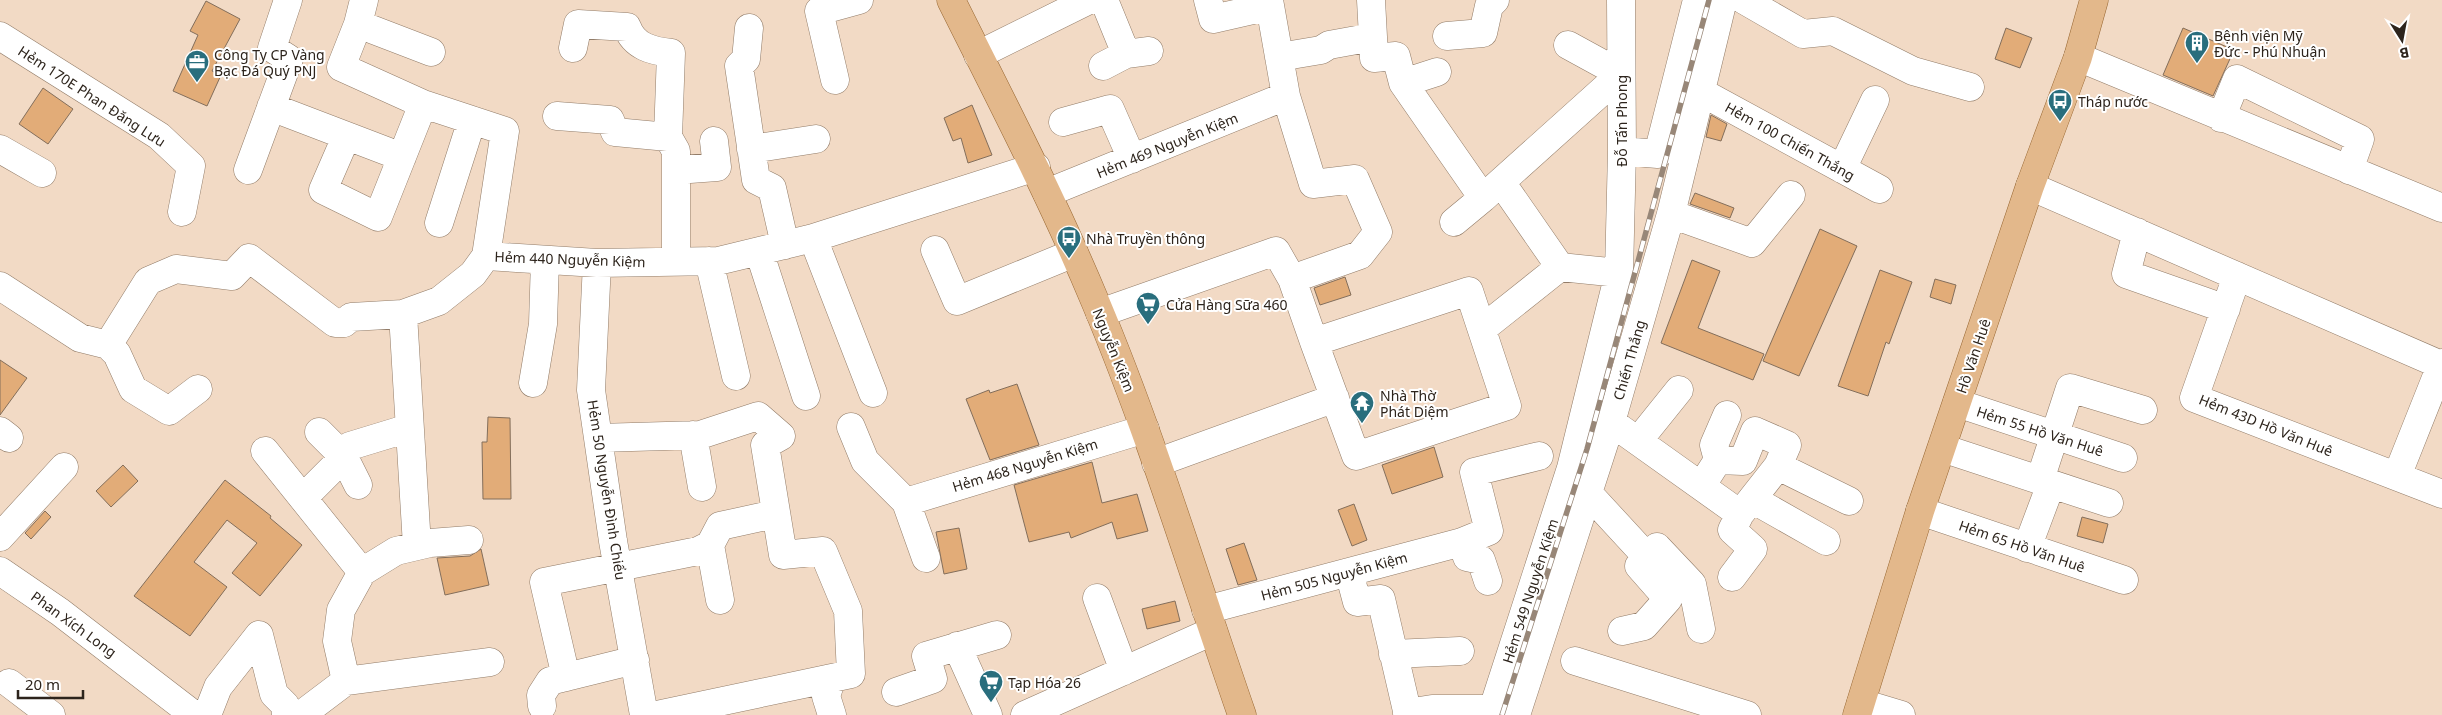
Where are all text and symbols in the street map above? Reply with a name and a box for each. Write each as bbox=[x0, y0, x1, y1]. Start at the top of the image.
north arrow bbox=[2377, 15, 2427, 65]
place label: Bệnh viện Mỹ Đức - Phú Nhuận bbox=[2214, 26, 2326, 61]
building icon: Bệnh viện Mỹ Đức - Phú Nhuận bbox=[2184, 30, 2210, 64]
street label: Hẻm 170E Phan Đăng Lưu bbox=[15, 41, 169, 151]
text: B bbox=[2398, 43, 2411, 63]
place label: Công Ty CP Vàng Bạc Đá Quý PNJ bbox=[214, 45, 325, 80]
office icon: Công Ty CP Vàng Bạc Đá Quý PNJ bbox=[184, 49, 210, 83]
street label: Đỗ Tấn Phong bbox=[1612, 75, 1631, 167]
bus stop icon: Tháp nước bbox=[2047, 88, 2073, 122]
place label: Tháp nước bbox=[2078, 92, 2148, 111]
street label: Hẻm 100 Chiến Thắng bbox=[1722, 97, 1858, 185]
street label: Hẻm 469 Nguyễn Kiệm bbox=[1093, 108, 1241, 182]
bus stop icon: Nhà Truyền thông bbox=[1056, 225, 1082, 259]
place label: Nhà Truyền thông bbox=[1086, 229, 1205, 248]
street label: Hẻm 440 Nguyễn Kiệm bbox=[494, 247, 646, 271]
supermarket icon: Cửa Hàng Sữa 460 bbox=[1135, 291, 1161, 325]
place label: Cửa Hàng Sữa 460 bbox=[1166, 295, 1288, 314]
street label: Nguyễn Kiệm bbox=[1089, 305, 1139, 395]
street label: Hồ Văn Huê bbox=[1951, 316, 1995, 396]
street label: Chiến Thắng bbox=[1608, 318, 1650, 402]
place label: Nhà Thờ Phát Diệm bbox=[1380, 386, 1449, 421]
street label: Hẻm 43D Hồ Văn Huê bbox=[2196, 389, 2336, 461]
temple icon: Nhà Thờ Phát Diệm bbox=[1349, 390, 1375, 424]
street label: Hẻm 50 Nguyễn Đình Chiểu bbox=[583, 398, 631, 582]
street label: Hẻm 55 Hồ Văn Huê bbox=[1974, 402, 2106, 461]
street label: Hẻm 468 Nguyễn Kiệm bbox=[950, 434, 1100, 496]
street label: Hẻm 65 Hồ Văn Huê bbox=[1956, 515, 2088, 577]
street label: Hẻm 549 Nguyễn Kiệm bbox=[1498, 516, 1562, 666]
street label: Hẻm 505 Nguyễn Kiệm bbox=[1259, 547, 1409, 605]
street label: Phan Xích Long bbox=[27, 587, 121, 661]
scale bar bbox=[18, 668, 82, 700]
supermarket icon: Tạp Hóa 26 bbox=[978, 669, 1004, 703]
place label: Tạp Hóa 26 bbox=[1008, 673, 1081, 692]
text: 20 m bbox=[25, 674, 60, 694]

